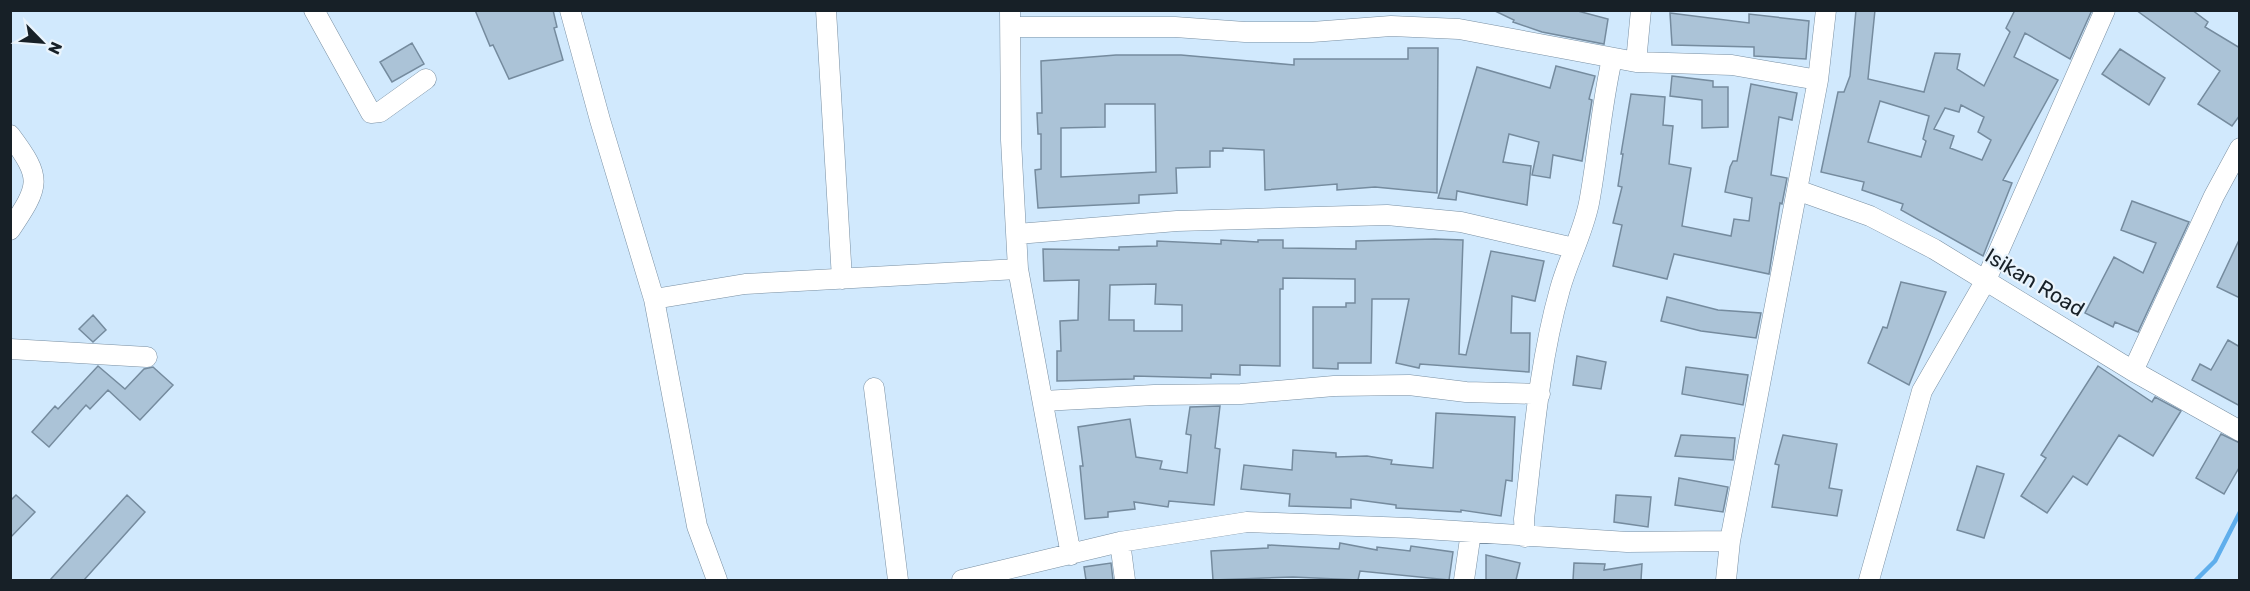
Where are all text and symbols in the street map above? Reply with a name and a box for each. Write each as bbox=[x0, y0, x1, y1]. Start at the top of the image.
north arrow bbox=[12, 12, 72, 72]
text: N bbox=[44, 39, 66, 57]
street label: Isikan Road bbox=[1981, 243, 2089, 321]

